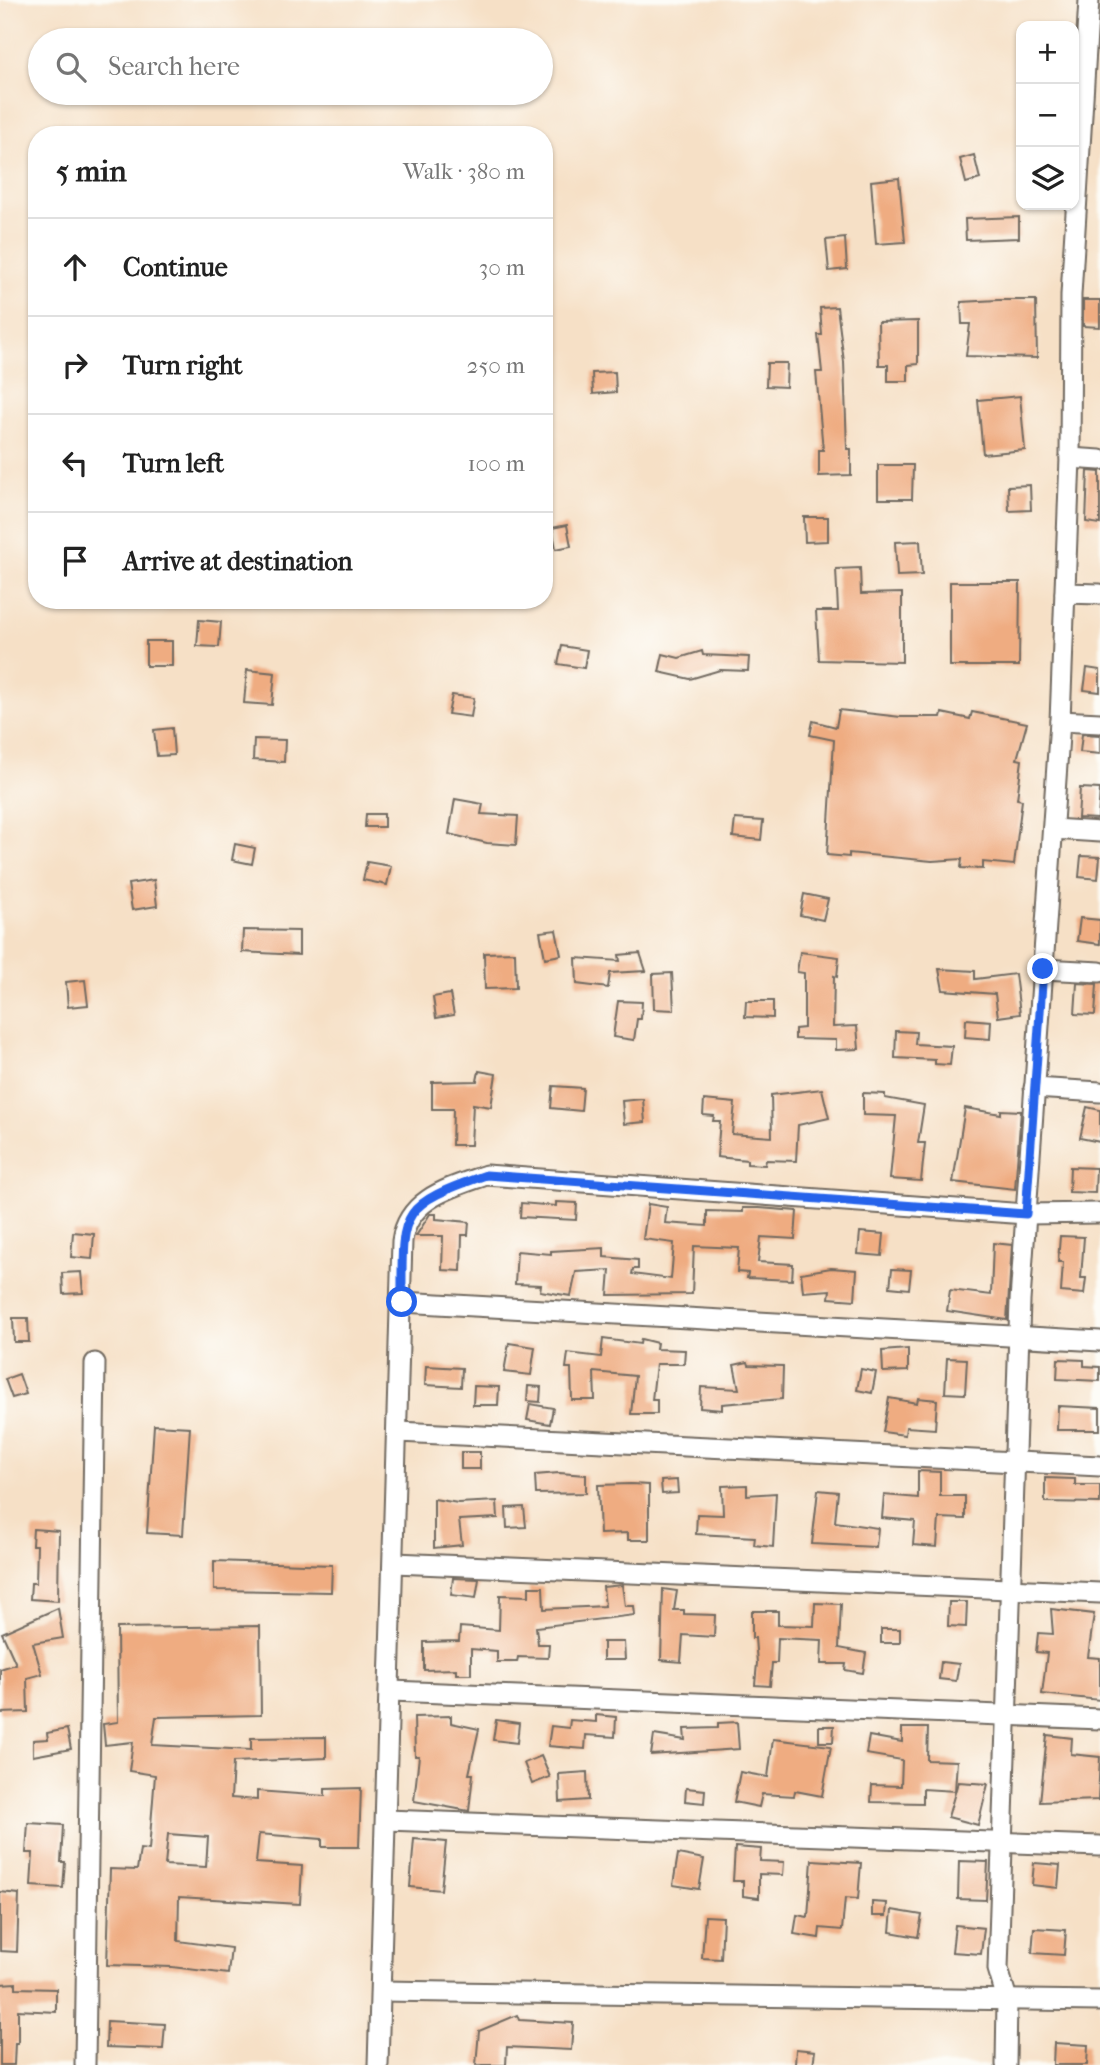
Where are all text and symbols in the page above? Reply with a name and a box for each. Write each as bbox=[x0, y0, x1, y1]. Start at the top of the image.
map controls bbox=[1016, 21, 1079, 210]
button: + bbox=[1016, 21, 1079, 84]
search box bbox=[28, 28, 553, 105]
icon: search bbox=[52, 48, 90, 86]
text: Search here bbox=[108, 51, 240, 82]
button: − bbox=[1016, 84, 1079, 147]
button: layers bbox=[1016, 147, 1079, 210]
text: 5 min bbox=[56, 154, 127, 189]
text: Walk · 380 m bbox=[403, 158, 525, 185]
icon: ahead bbox=[56, 248, 94, 286]
text: Continue bbox=[123, 252, 228, 283]
text: 30 m bbox=[479, 254, 525, 281]
icon: right bbox=[56, 346, 94, 384]
text: Turn right bbox=[123, 350, 243, 381]
text: 250 m bbox=[467, 352, 525, 379]
icon: left bbox=[56, 444, 94, 482]
text: Turn left bbox=[123, 448, 224, 479]
text: 100 m bbox=[467, 450, 525, 477]
icon: arrive bbox=[56, 542, 94, 580]
text: Arrive at destination bbox=[123, 546, 353, 577]
route end bbox=[1027, 953, 1058, 984]
route start bbox=[386, 1286, 417, 1317]

